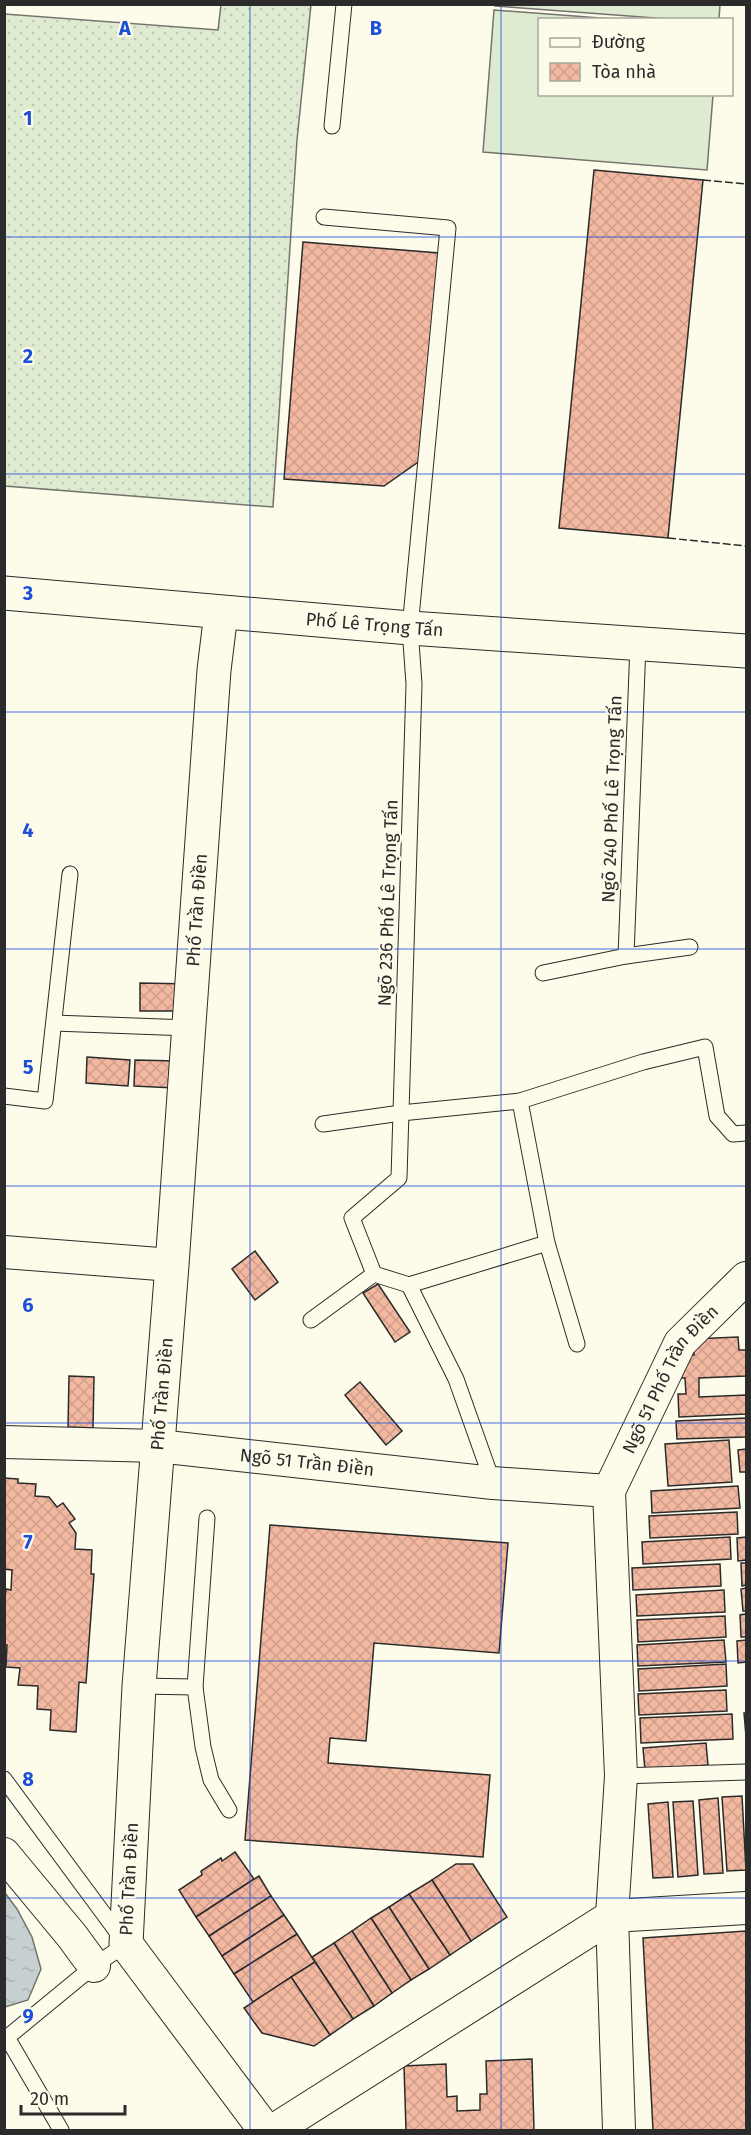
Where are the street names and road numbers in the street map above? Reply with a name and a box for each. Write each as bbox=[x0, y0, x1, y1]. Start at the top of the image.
street label: Phố Lê Trọng Tấn bbox=[305, 608, 444, 641]
street label: Ngõ 240 Phố Lê Trọng Tấn bbox=[597, 695, 627, 903]
street label: Ngõ 236 Phố Lê Trọng Tấn bbox=[373, 799, 403, 1007]
street label: Phố Trần Điền bbox=[182, 853, 212, 967]
street label: Ngõ 51 Phố Trần Điền bbox=[618, 1300, 723, 1457]
street label: Phố Trần Điền bbox=[146, 1337, 178, 1451]
street label: Ngõ 51 Trần Điền bbox=[239, 1444, 375, 1481]
street label: Phố Trần Điền bbox=[115, 1822, 143, 1936]

